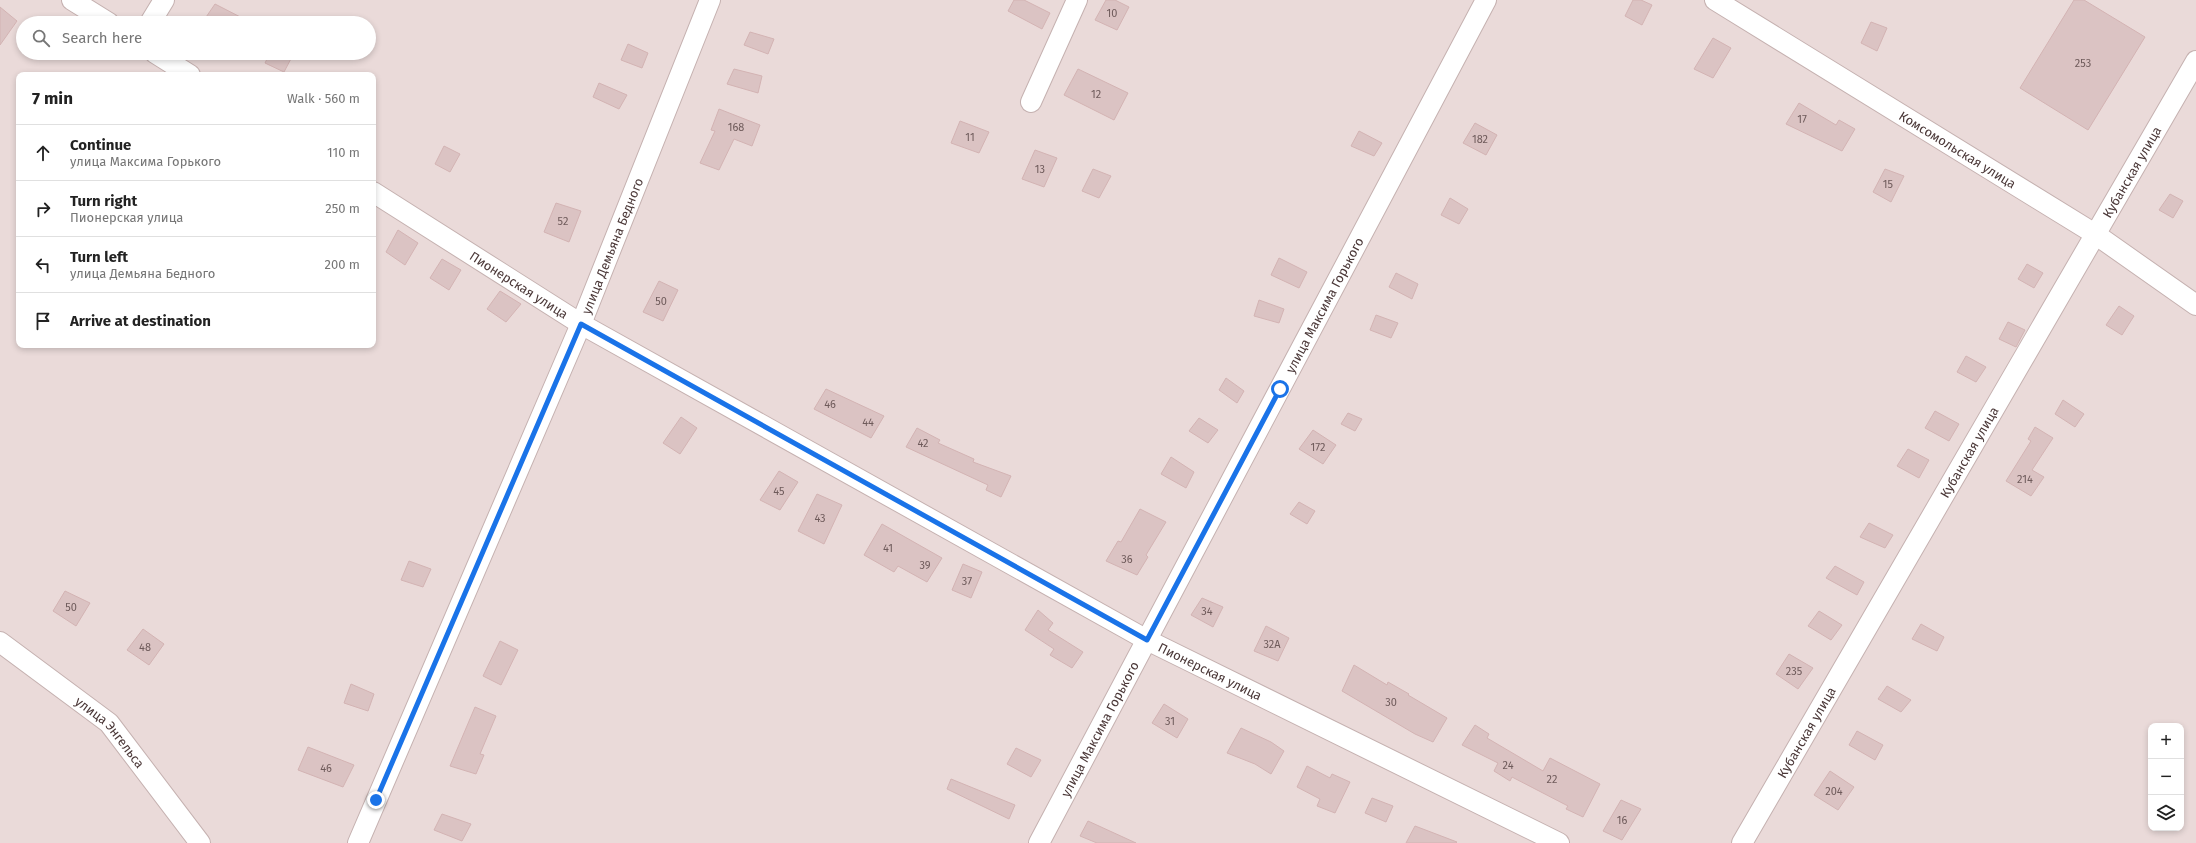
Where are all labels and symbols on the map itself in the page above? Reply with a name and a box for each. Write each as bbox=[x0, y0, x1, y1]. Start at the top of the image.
house number: 10 bbox=[1107, 7, 1117, 20]
house number: 253 bbox=[2075, 57, 2091, 70]
house number: 12 bbox=[1091, 88, 1101, 101]
street label: Комсомольская улица bbox=[1896, 108, 2019, 192]
house number: 17 bbox=[1797, 113, 1807, 126]
house number: 168 bbox=[728, 121, 744, 134]
street label: Кубанская улица bbox=[2100, 124, 2164, 220]
house number: 11 bbox=[965, 131, 975, 144]
house number: 182 bbox=[1472, 133, 1488, 146]
house number: 13 bbox=[1035, 163, 1045, 176]
street label: улица Демьяна Бедного bbox=[579, 176, 646, 316]
house number: 15 bbox=[1883, 178, 1894, 191]
house number: 52 bbox=[558, 215, 568, 228]
street label: улица Максима Горького bbox=[1283, 235, 1367, 376]
street label: Пионерская улица bbox=[467, 248, 571, 322]
house number: 50 bbox=[655, 295, 667, 308]
route start bbox=[1271, 380, 1289, 398]
house number: 46 bbox=[824, 398, 836, 411]
street label: Кубанская улица bbox=[1937, 404, 2002, 501]
house number: 44 bbox=[862, 416, 874, 429]
house number: 42 bbox=[917, 437, 929, 450]
house number: 172 bbox=[1311, 441, 1325, 454]
house number: 214 bbox=[2017, 473, 2033, 486]
house number: 45 bbox=[773, 485, 785, 498]
house number: 43 bbox=[814, 512, 826, 525]
house number: 41 bbox=[883, 542, 893, 555]
house number: 36 bbox=[1121, 553, 1133, 566]
house number: 39 bbox=[919, 559, 931, 572]
house number: 37 bbox=[962, 575, 972, 588]
house number: 50 bbox=[65, 601, 77, 614]
house number: 34 bbox=[1201, 605, 1213, 618]
house number: 32А bbox=[1263, 638, 1281, 651]
street label: Пионерская улица bbox=[1156, 640, 1264, 703]
house number: 48 bbox=[139, 641, 151, 654]
street label: улица Максима Горького bbox=[1058, 659, 1142, 800]
house number: 235 bbox=[1786, 665, 1803, 678]
street label: Кубанская улица bbox=[1774, 684, 1839, 781]
street label: улица Энгельса bbox=[72, 694, 147, 771]
house number: 30 bbox=[1385, 696, 1397, 709]
house number: 31 bbox=[1165, 715, 1175, 728]
house number: 24 bbox=[1503, 759, 1514, 772]
house number: 46 bbox=[320, 762, 332, 775]
house number: 22 bbox=[1547, 773, 1557, 786]
house number: 204 bbox=[1825, 785, 1843, 798]
route end bbox=[367, 791, 385, 809]
house number: 16 bbox=[1617, 814, 1627, 827]

